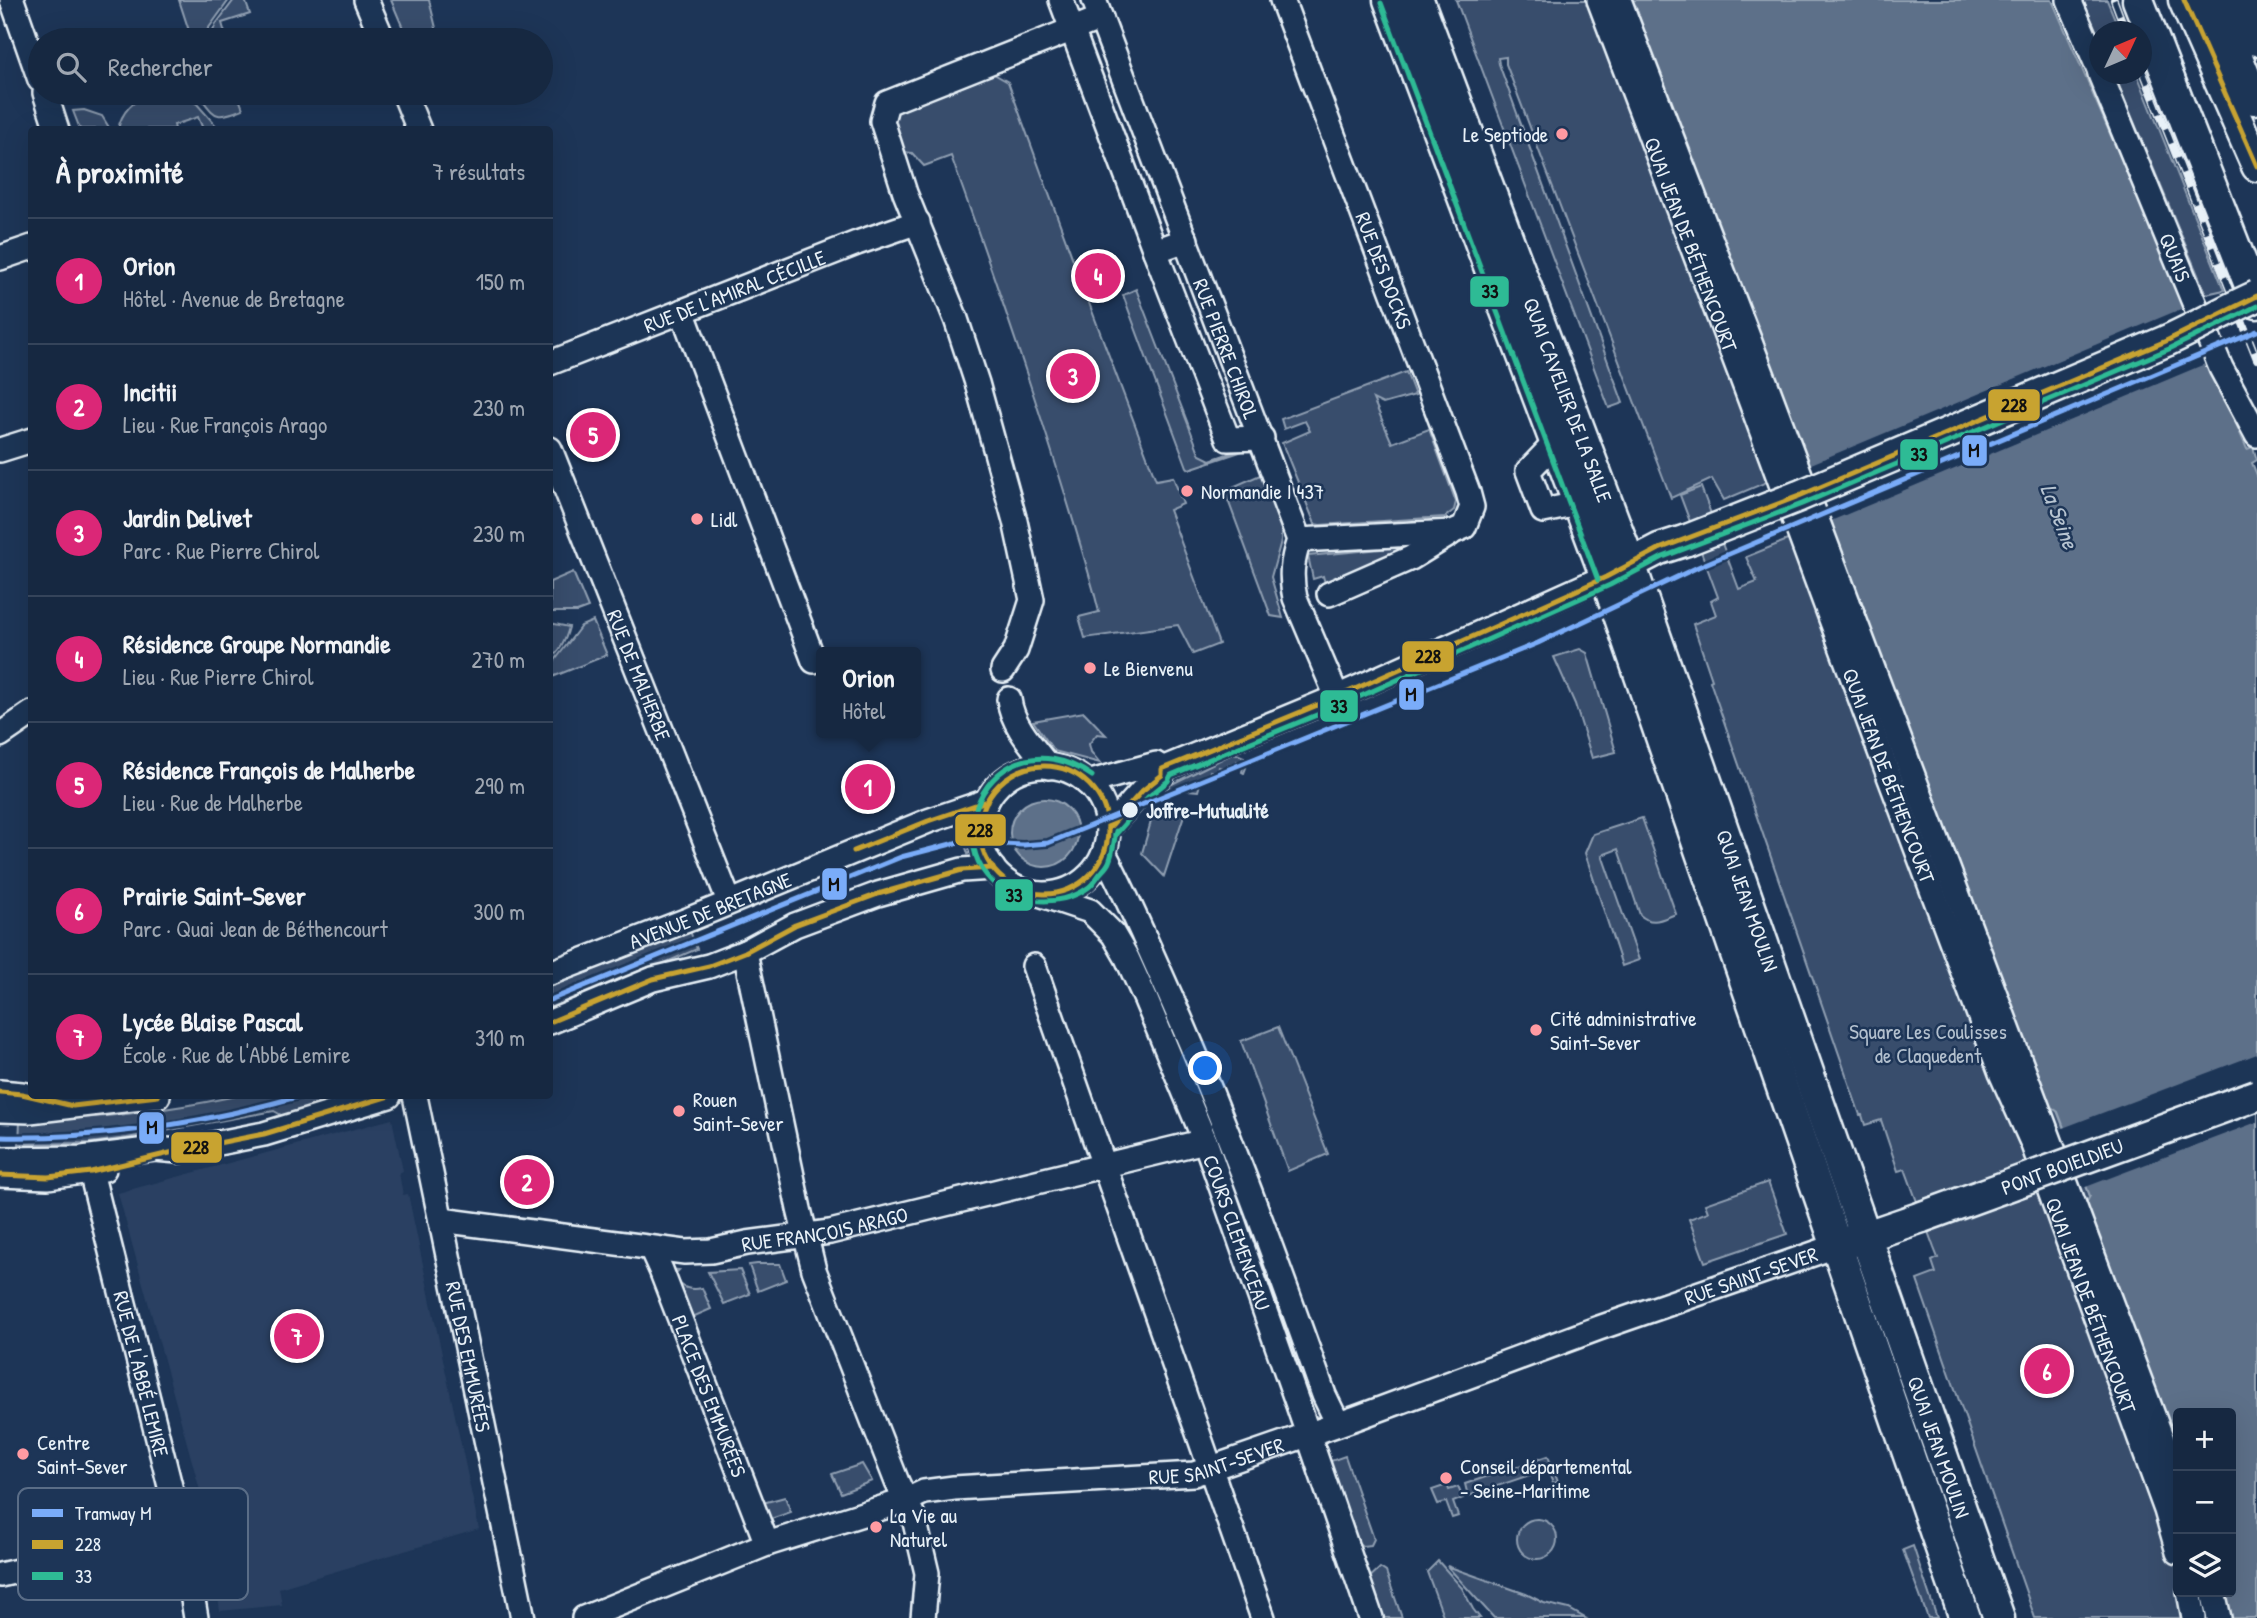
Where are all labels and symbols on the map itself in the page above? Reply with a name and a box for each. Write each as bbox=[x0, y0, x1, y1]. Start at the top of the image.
north arrow bbox=[2089, 21, 2152, 84]
place label: Le Septiode bbox=[1463, 120, 1548, 149]
marker: Le Septiode bbox=[1554, 126, 1570, 142]
street label: QUAI JEAN DE BÉTHENCOURT bbox=[1638, 133, 1745, 357]
street label: RUE DES DOCKS bbox=[1349, 208, 1420, 333]
street label: QUAIS bbox=[2152, 228, 2198, 286]
street label: RUE DE L'AMIRAL CÉCILLE bbox=[639, 242, 830, 340]
pin: 4 bbox=[1075, 250, 1121, 302]
street label: RUE PIERRE CHIROL bbox=[1187, 274, 1266, 423]
line badge: 33 bbox=[1469, 275, 1510, 308]
text: 33 bbox=[1481, 278, 1499, 304]
street label: QUAI CAVELIER DE LA SALLE bbox=[1517, 293, 1620, 506]
pin: 3 bbox=[1050, 350, 1096, 402]
line badge: 228 bbox=[1987, 388, 2041, 422]
text: 228 bbox=[2001, 392, 2027, 418]
pin: 5 bbox=[570, 409, 616, 461]
line badge: M bbox=[1961, 434, 1988, 467]
text: M bbox=[1968, 437, 1980, 463]
line badge: 33 bbox=[1899, 438, 1939, 471]
text: 33 bbox=[1910, 441, 1928, 467]
place label: Normandie I 437 bbox=[1201, 477, 1324, 506]
water label: La Seine bbox=[2033, 479, 2087, 554]
marker: Normandie I 437 bbox=[1179, 483, 1195, 499]
place label: Lidl bbox=[711, 505, 738, 534]
marker: Lidl bbox=[689, 511, 705, 527]
street label: RUE DE MALHERBE bbox=[600, 605, 678, 745]
line badge: 228 bbox=[1401, 640, 1455, 673]
text: 228 bbox=[1415, 643, 1441, 669]
place label: Le Bienvenu bbox=[1104, 654, 1193, 683]
marker: Le Bienvenu bbox=[1082, 660, 1098, 676]
street label: QUAI JEAN DE BÉTHENCOURT bbox=[1836, 664, 1943, 888]
line badge: M bbox=[1398, 678, 1425, 711]
text: M bbox=[1405, 681, 1417, 707]
line badge: 33 bbox=[1319, 689, 1359, 723]
text: 33 bbox=[1330, 693, 1348, 719]
pin: 1 bbox=[845, 761, 891, 813]
place label: Joffre-Mutualité bbox=[1146, 796, 1269, 825]
marker: Joffre-Mutualité bbox=[1120, 800, 1140, 820]
line badge: 228 bbox=[954, 813, 1007, 847]
text: 228 bbox=[967, 817, 993, 843]
street label: QUAI JEAN MOULIN bbox=[1710, 826, 1786, 975]
street label: AVENUE DE BRETAGNE bbox=[625, 864, 796, 956]
line badge: M bbox=[821, 867, 848, 901]
text: M bbox=[828, 871, 840, 897]
line badge: 33 bbox=[994, 878, 1034, 912]
text: 33 bbox=[1005, 882, 1023, 908]
place label: Cité administrative Saint-Sever bbox=[1550, 1004, 1697, 1057]
park label: Square Les Coulisses de Claquedent bbox=[1849, 1017, 2007, 1070]
marker: Cité administrative Saint-Sever bbox=[1528, 1022, 1544, 1038]
your location bbox=[1188, 1051, 1222, 1085]
place label: Rouen Saint-Sever bbox=[693, 1085, 784, 1138]
marker: Rouen Saint-Sever bbox=[671, 1103, 687, 1119]
line badge: M bbox=[138, 1111, 165, 1145]
text: M bbox=[146, 1114, 158, 1140]
line badge: 228 bbox=[170, 1131, 223, 1164]
street label: PONT BOIELDIEU bbox=[1997, 1131, 2127, 1202]
text: 228 bbox=[183, 1134, 209, 1160]
street label: COURS CLEMENCEAU bbox=[1196, 1151, 1278, 1314]
pin: 2 bbox=[504, 1156, 550, 1208]
street label: QUAI JEAN DE BÉTHENCOURT bbox=[2039, 1193, 2144, 1418]
street label: RUE FRANÇOIS ARAGO bbox=[739, 1199, 911, 1258]
street label: RUE SAINT-SEVER bbox=[1681, 1239, 1822, 1312]
street label: RUE DES EMMURÉES bbox=[439, 1279, 499, 1435]
street label: RUE DE L'ABBÉ LEMIRE bbox=[107, 1288, 176, 1460]
pin: 7 bbox=[274, 1310, 320, 1362]
street label: PLACE DES EMMURÉES bbox=[665, 1311, 754, 1481]
pin: 6 bbox=[2024, 1345, 2070, 1397]
street label: QUAI JEAN MOULIN bbox=[1901, 1372, 1977, 1522]
place label: Centre Saint-Sever bbox=[37, 1428, 128, 1481]
street label: RUE SAINT-SEVER bbox=[1148, 1430, 1288, 1491]
marker: Centre Saint-Sever bbox=[15, 1446, 31, 1462]
place label: Conseil départemental - Seine-Maritime bbox=[1460, 1452, 1632, 1505]
marker: Conseil départemental - Seine-Maritime bbox=[1438, 1470, 1454, 1486]
legend bbox=[18, 1488, 248, 1600]
text: Tramway M bbox=[75, 1500, 152, 1526]
place label: La Vie au Naturel bbox=[890, 1501, 958, 1554]
marker: La Vie au Naturel bbox=[868, 1519, 884, 1535]
text: 228 bbox=[75, 1531, 101, 1557]
text: 33 bbox=[75, 1563, 92, 1589]

